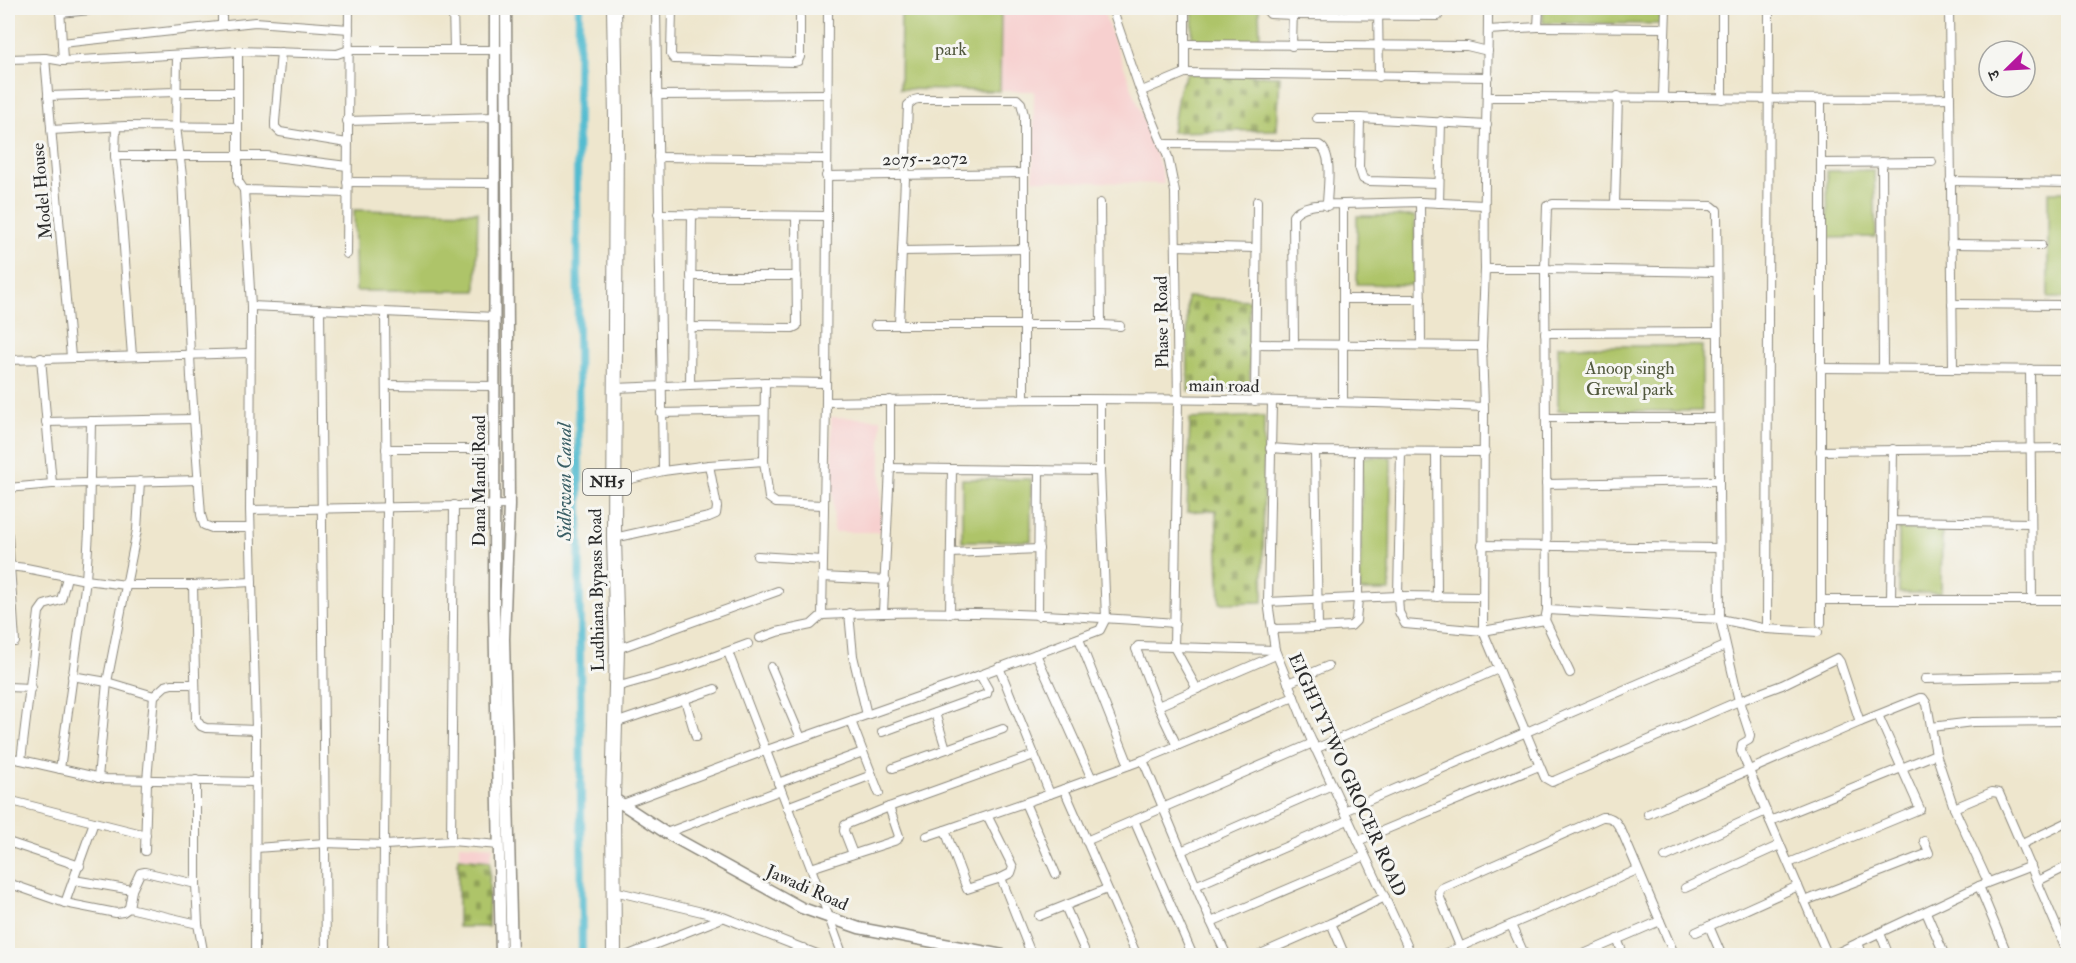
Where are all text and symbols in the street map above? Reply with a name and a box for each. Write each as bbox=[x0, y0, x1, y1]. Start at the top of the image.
park label: park bbox=[934, 38, 967, 61]
north arrow bbox=[1977, 39, 2037, 99]
text: उ bbox=[1983, 65, 2005, 83]
street label: Model House bbox=[26, 141, 58, 240]
street label: 2075--2072 bbox=[882, 147, 968, 171]
street label: Phase 1 Road bbox=[1150, 275, 1174, 369]
park label: Anoop singh Grewal park bbox=[1584, 357, 1675, 401]
street label: main road bbox=[1188, 374, 1260, 398]
street label: Dana Mandi Road bbox=[468, 415, 491, 547]
water label: Sidhwan Canal bbox=[552, 421, 577, 542]
road number: NH5 bbox=[583, 469, 631, 495]
street label: Ludhiana Bypass Road bbox=[584, 508, 610, 672]
street label: EIGHTYTWO GROCER ROAD bbox=[1283, 650, 1411, 900]
street label: Jawadi Road bbox=[761, 859, 852, 916]

